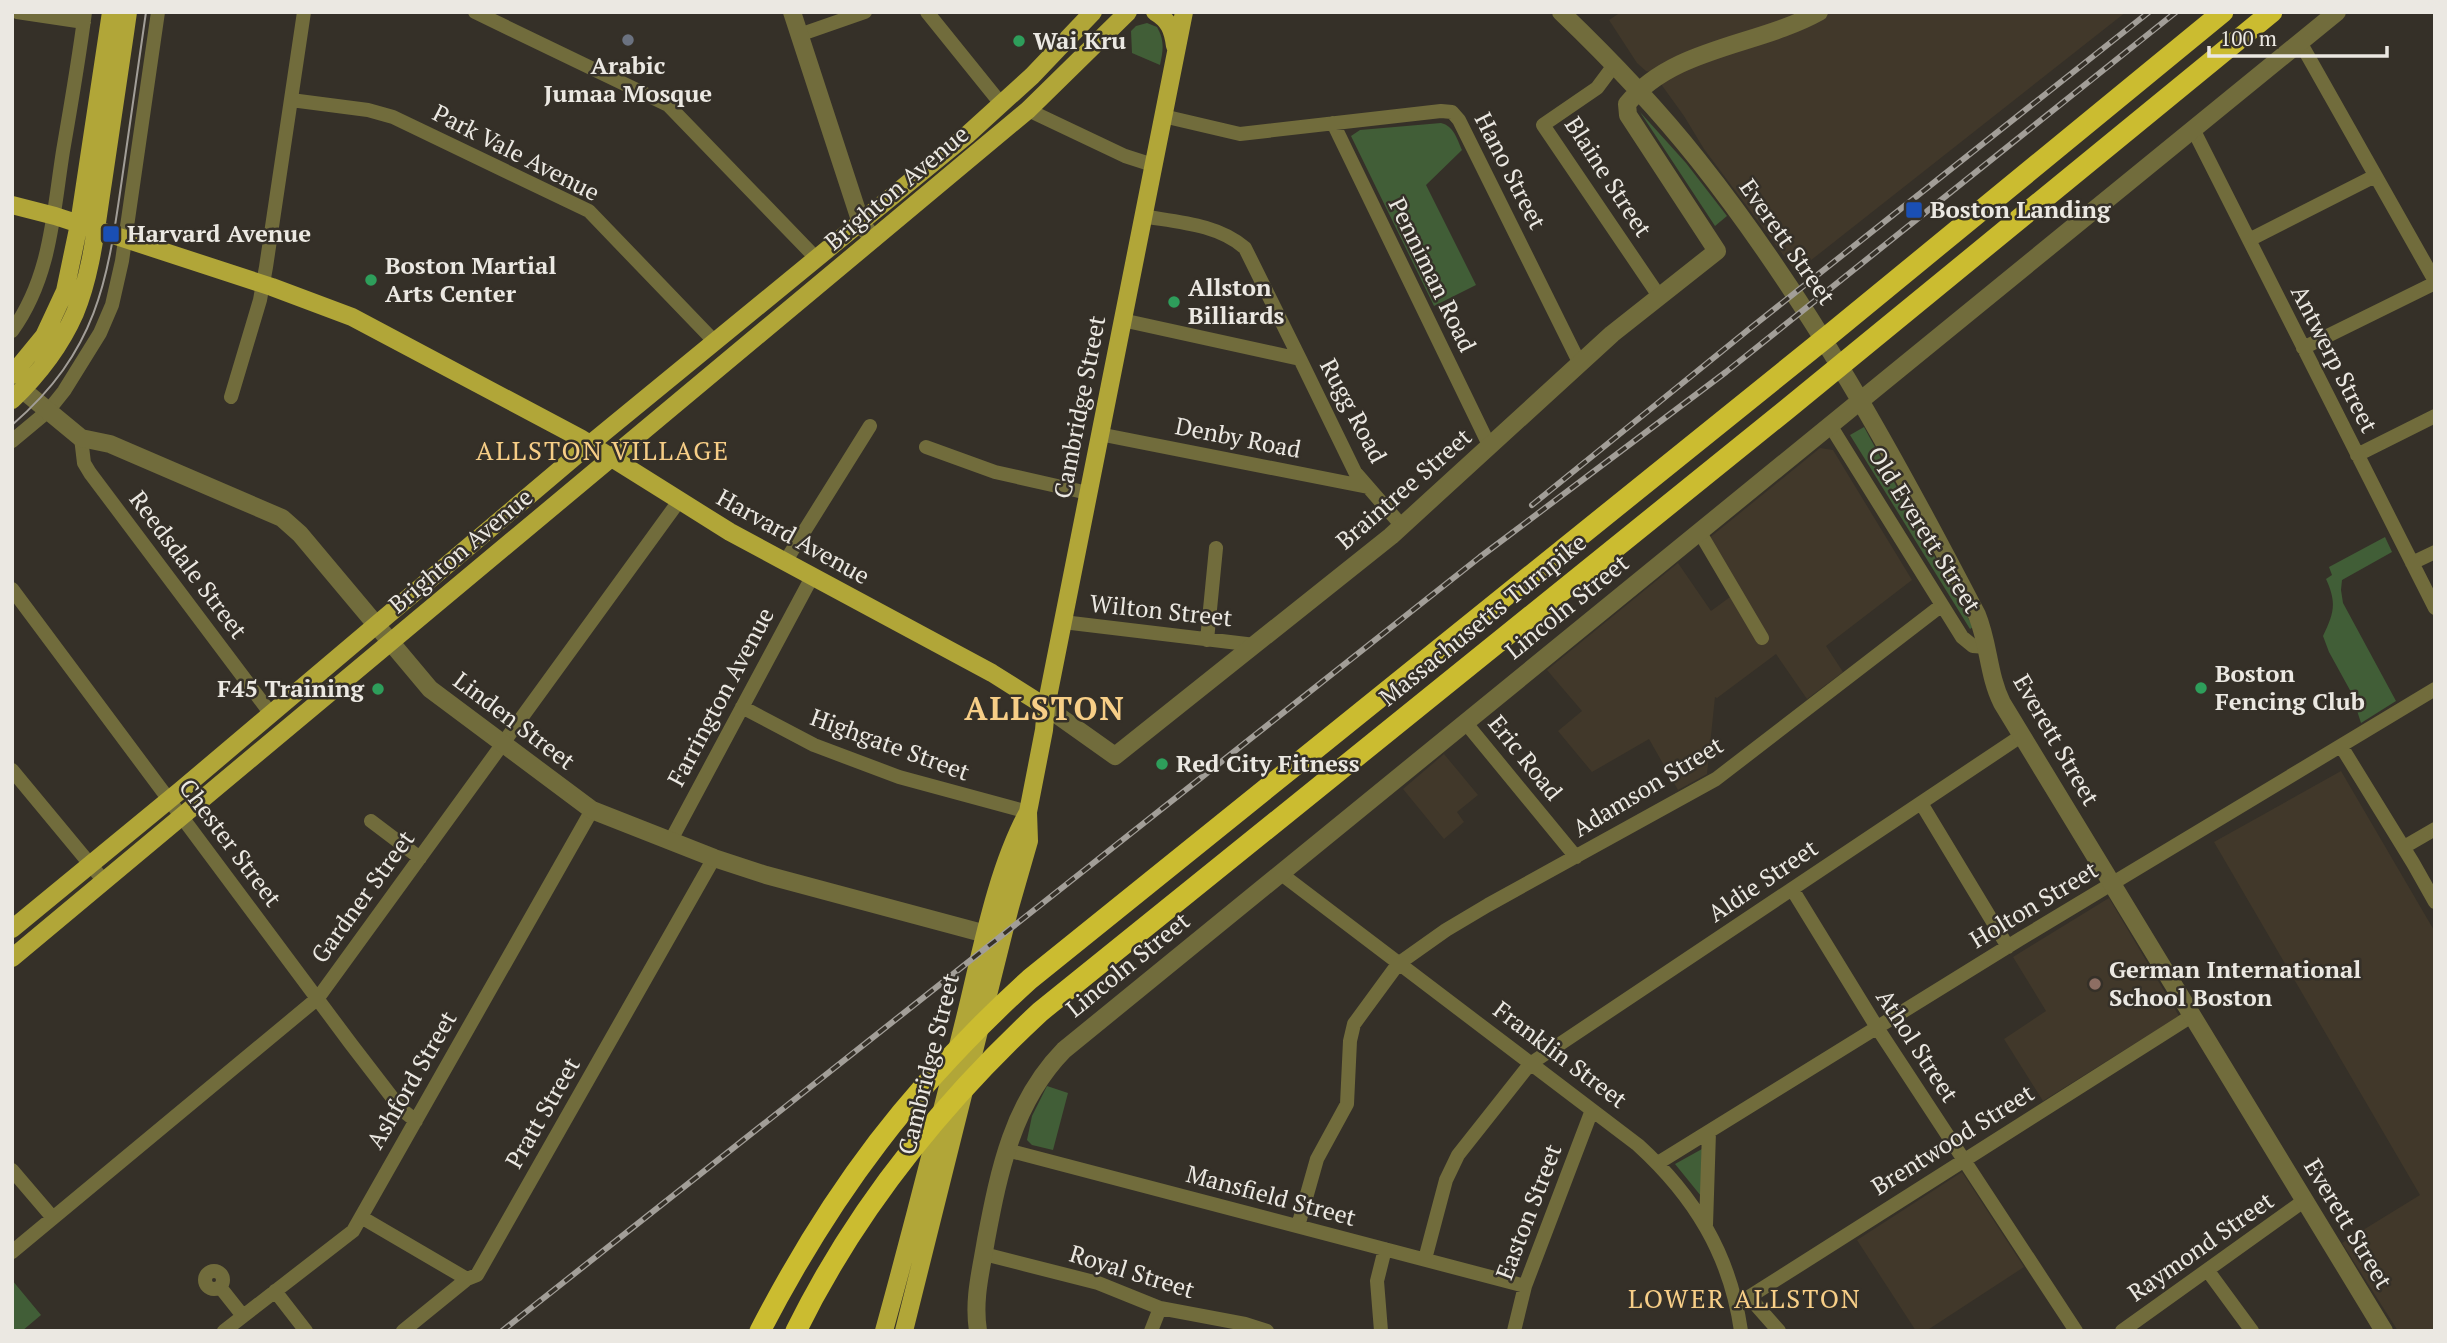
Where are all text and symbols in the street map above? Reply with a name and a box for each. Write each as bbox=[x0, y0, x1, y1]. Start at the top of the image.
scale bar bbox=[2209, 14, 2388, 58]
place label: Wai Kru bbox=[1033, 24, 1126, 56]
text: 100 m bbox=[2220, 24, 2277, 52]
marker: Arabic Jumaa Mosque bbox=[620, 32, 636, 48]
marker: Wai Kru bbox=[1011, 33, 1027, 49]
place label: Arabic Jumaa Mosque bbox=[544, 49, 712, 109]
street label: Park Vale Avenue bbox=[428, 96, 605, 208]
street label: Hano Street bbox=[1468, 107, 1554, 234]
street label: Blaine Street bbox=[1558, 110, 1660, 243]
street label: Brighton Avenue bbox=[818, 118, 975, 257]
street label: Everett Street bbox=[1733, 172, 1843, 311]
street label: Penniman Road bbox=[1382, 192, 1484, 357]
place label: Boston Landing bbox=[1930, 193, 2111, 225]
marker: Boston Landing bbox=[1904, 200, 1924, 220]
place label: Harvard Avenue bbox=[127, 217, 311, 249]
marker: Harvard Avenue bbox=[101, 224, 121, 244]
place label: Boston Martial Arts Center bbox=[385, 249, 556, 309]
place label: Allston Billiards bbox=[1188, 271, 1285, 331]
marker: Boston Martial Arts Center bbox=[363, 272, 379, 288]
street label: Antwerp Street bbox=[2284, 279, 2386, 438]
marker: Allston Billiards bbox=[1166, 294, 1182, 310]
street label: Cambridge Street bbox=[1046, 313, 1112, 501]
street label: Rugg Road bbox=[1313, 353, 1395, 468]
street label: Denby Road bbox=[1173, 409, 1304, 465]
street label: Braintree Street bbox=[1329, 420, 1478, 556]
district label: ALLSTON VILLAGE bbox=[476, 433, 730, 467]
street label: Old Everett Street bbox=[1861, 440, 1989, 619]
street label: Brighton Avenue bbox=[382, 481, 539, 620]
street label: Harvard Avenue bbox=[711, 481, 876, 591]
street label: Reedsdale Street bbox=[123, 484, 255, 645]
street label: Massachusetts Turnpike bbox=[1372, 526, 1593, 713]
street label: Lincoln Street bbox=[1498, 547, 1635, 666]
street label: Wilton Street bbox=[1088, 587, 1234, 633]
street label: Farrington Avenue bbox=[659, 602, 781, 792]
place label: Boston Fencing Club bbox=[2215, 657, 2365, 717]
street label: Linden Street bbox=[447, 664, 582, 776]
street label: Everett Street bbox=[2006, 668, 2107, 811]
place label: F45 Training bbox=[217, 672, 364, 704]
marker: Boston Fencing Club bbox=[2193, 680, 2209, 696]
marker: F45 Training bbox=[370, 681, 386, 697]
district label: ALLSTON bbox=[964, 687, 1126, 729]
street label: Highgate Street bbox=[806, 700, 974, 788]
street label: Eric Road bbox=[1482, 708, 1570, 807]
street label: Adamson Street bbox=[1566, 729, 1729, 844]
place label: Red City Fitness bbox=[1176, 747, 1360, 779]
marker: Red City Fitness bbox=[1154, 756, 1170, 772]
street label: Chester Street bbox=[172, 772, 289, 913]
street label: Gardner Street bbox=[303, 824, 421, 969]
street label: Aldie Street bbox=[1701, 832, 1824, 929]
street label: Holton Street bbox=[1963, 853, 2104, 955]
street label: Lincoln Street bbox=[1059, 905, 1196, 1024]
place label: German International School Boston bbox=[2109, 953, 2361, 1013]
street label: Cambridge Street bbox=[890, 970, 966, 1158]
marker: German International School Boston bbox=[2087, 976, 2103, 992]
street label: Athol Street bbox=[1869, 983, 1966, 1108]
street label: Franklin Street bbox=[1487, 993, 1634, 1115]
street label: Ashford Street bbox=[359, 1005, 464, 1154]
street label: Pratt Street bbox=[497, 1051, 587, 1174]
street label: Brentwood Street bbox=[1865, 1076, 2040, 1202]
street label: Easton Street bbox=[1488, 1139, 1569, 1284]
street label: Everett Street bbox=[2297, 1152, 2400, 1295]
street label: Mansfield Street bbox=[1183, 1157, 1360, 1233]
street label: Raymond Street bbox=[2121, 1184, 2280, 1308]
street label: Royal Street bbox=[1066, 1237, 1199, 1305]
district label: LOWER ALLSTON bbox=[1628, 1281, 1862, 1315]

